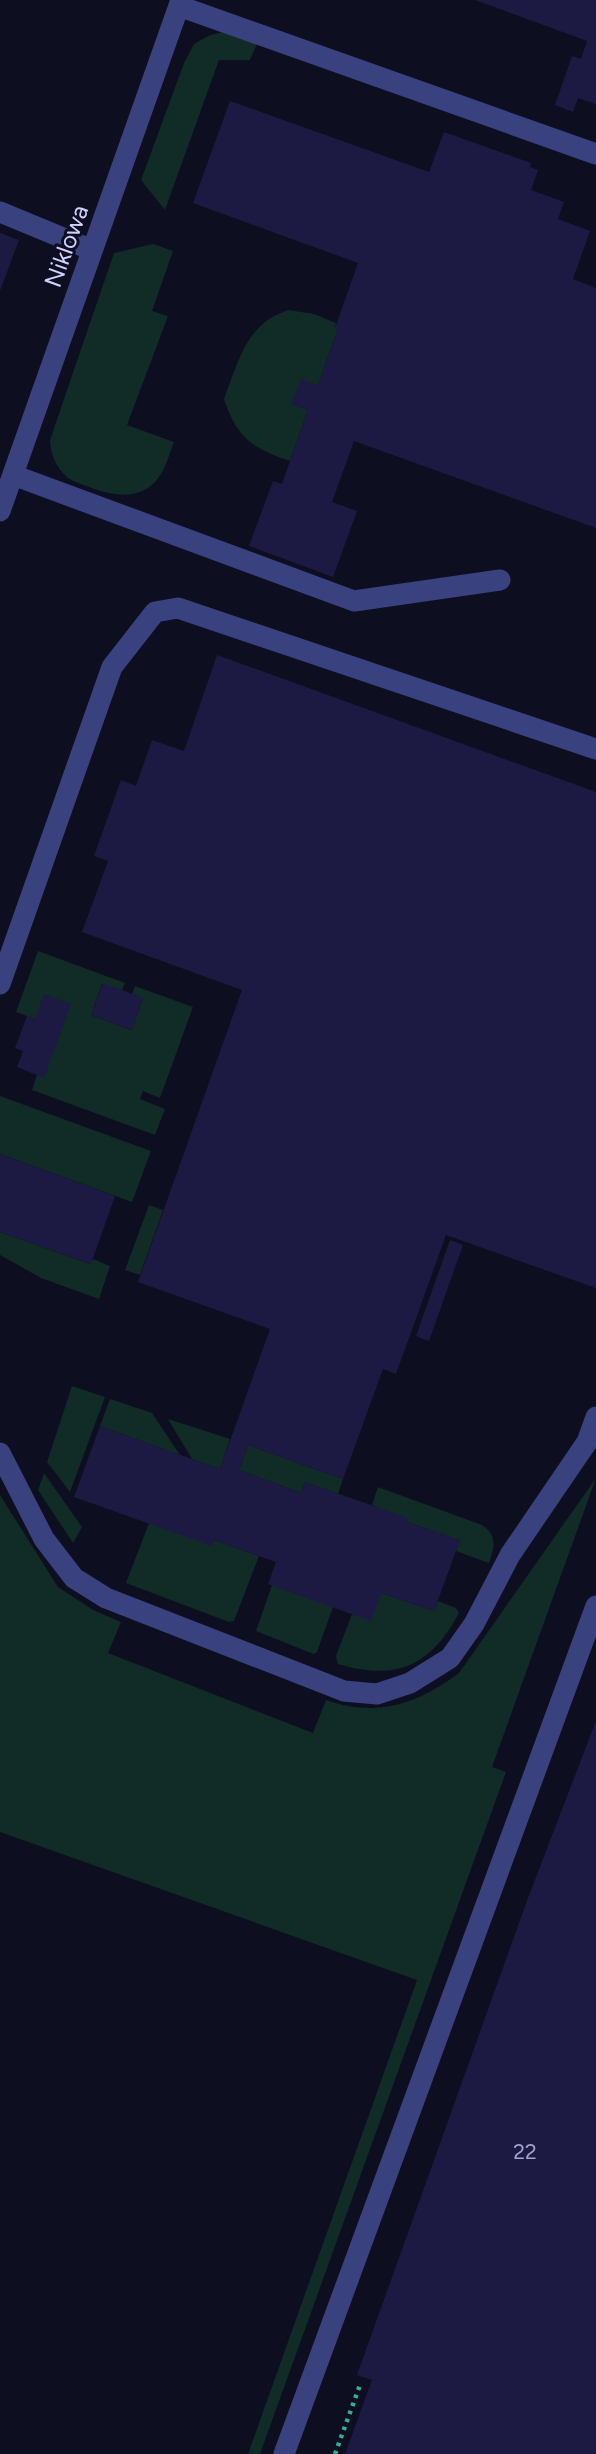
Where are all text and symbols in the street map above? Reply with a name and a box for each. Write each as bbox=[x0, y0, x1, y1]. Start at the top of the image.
street label: Niklowa bbox=[38, 201, 94, 291]
house number: 22 bbox=[513, 2139, 537, 2164]

